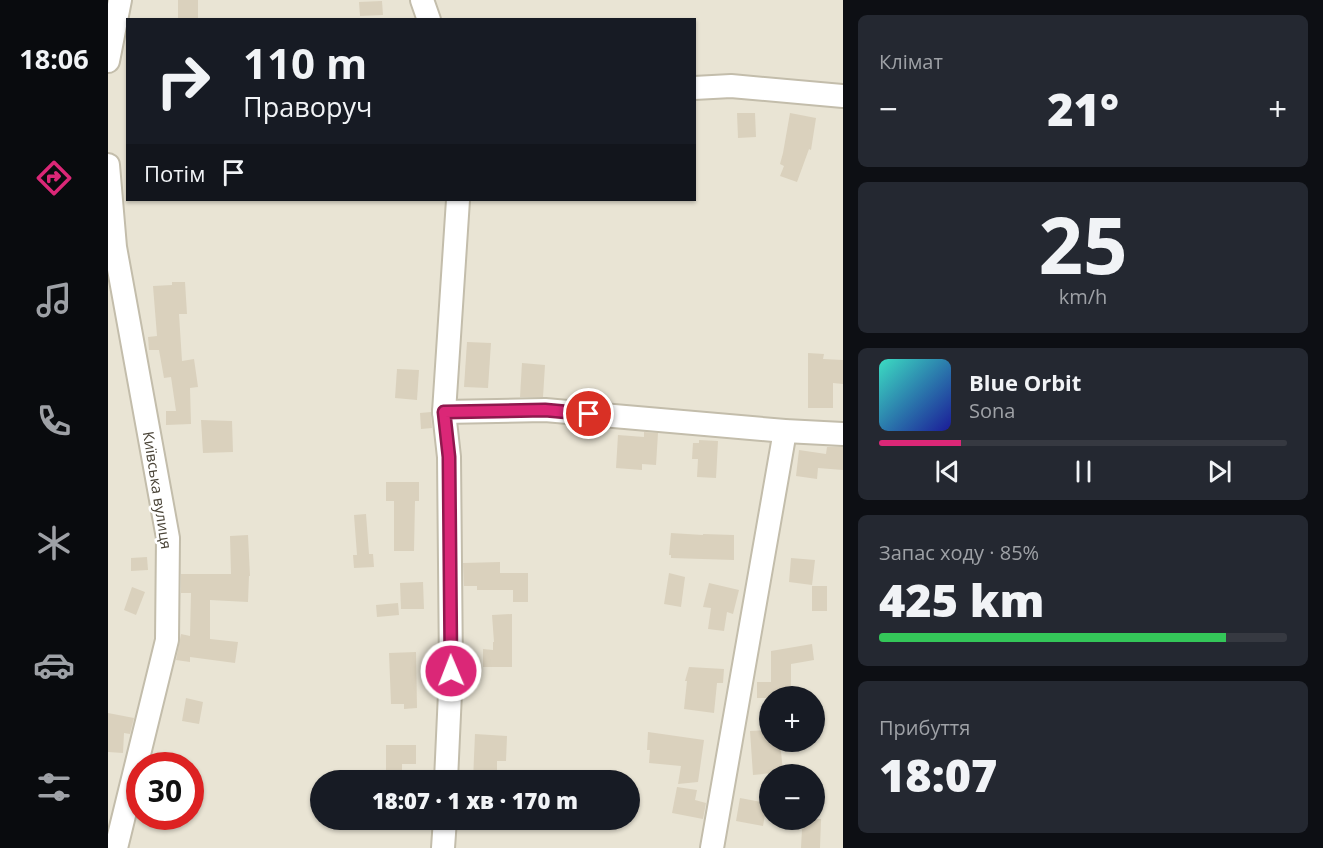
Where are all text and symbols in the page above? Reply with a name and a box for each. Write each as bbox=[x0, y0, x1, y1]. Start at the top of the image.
text: 110 m bbox=[243, 34, 367, 91]
text: 18:06 bbox=[19, 40, 89, 77]
icon: right bbox=[144, 42, 222, 120]
text: Клімат bbox=[879, 48, 943, 75]
text: 21° bbox=[1047, 78, 1119, 139]
text: − bbox=[879, 86, 898, 131]
text: + bbox=[1268, 86, 1287, 131]
text: Праворуч bbox=[243, 88, 372, 125]
icon: arrive bbox=[217, 156, 250, 189]
icon: directions bbox=[33, 157, 75, 199]
text: Потім bbox=[144, 158, 205, 188]
text: 25 bbox=[1038, 191, 1128, 297]
icon: music bbox=[33, 279, 75, 321]
text: km/h bbox=[1059, 283, 1107, 310]
text: Blue Orbit bbox=[969, 367, 1081, 397]
pin bbox=[563, 388, 614, 439]
icon: arrive bbox=[572, 397, 605, 430]
text: Sona bbox=[969, 397, 1015, 424]
icon: phone bbox=[33, 400, 75, 442]
street label: Київська вулиця bbox=[139, 430, 177, 550]
icon: previous bbox=[931, 455, 964, 488]
icon: pause bbox=[1067, 455, 1100, 488]
icon: next bbox=[1203, 455, 1236, 488]
icon: climate bbox=[33, 522, 75, 564]
text: Запас ходу · 85% bbox=[879, 539, 1039, 566]
text: 425 km bbox=[879, 569, 1044, 630]
position arrow bbox=[419, 639, 483, 703]
icon: car bbox=[33, 644, 75, 686]
map controls bbox=[759, 686, 825, 830]
button: + bbox=[759, 686, 825, 752]
text: Прибуття bbox=[879, 714, 970, 741]
text: 18:07 bbox=[879, 744, 997, 805]
speed limit sign: 30 bbox=[126, 752, 204, 830]
button: − bbox=[759, 764, 825, 830]
icon: filters bbox=[33, 766, 75, 808]
text: 18:07 · 1 хв · 170 m bbox=[372, 785, 578, 815]

